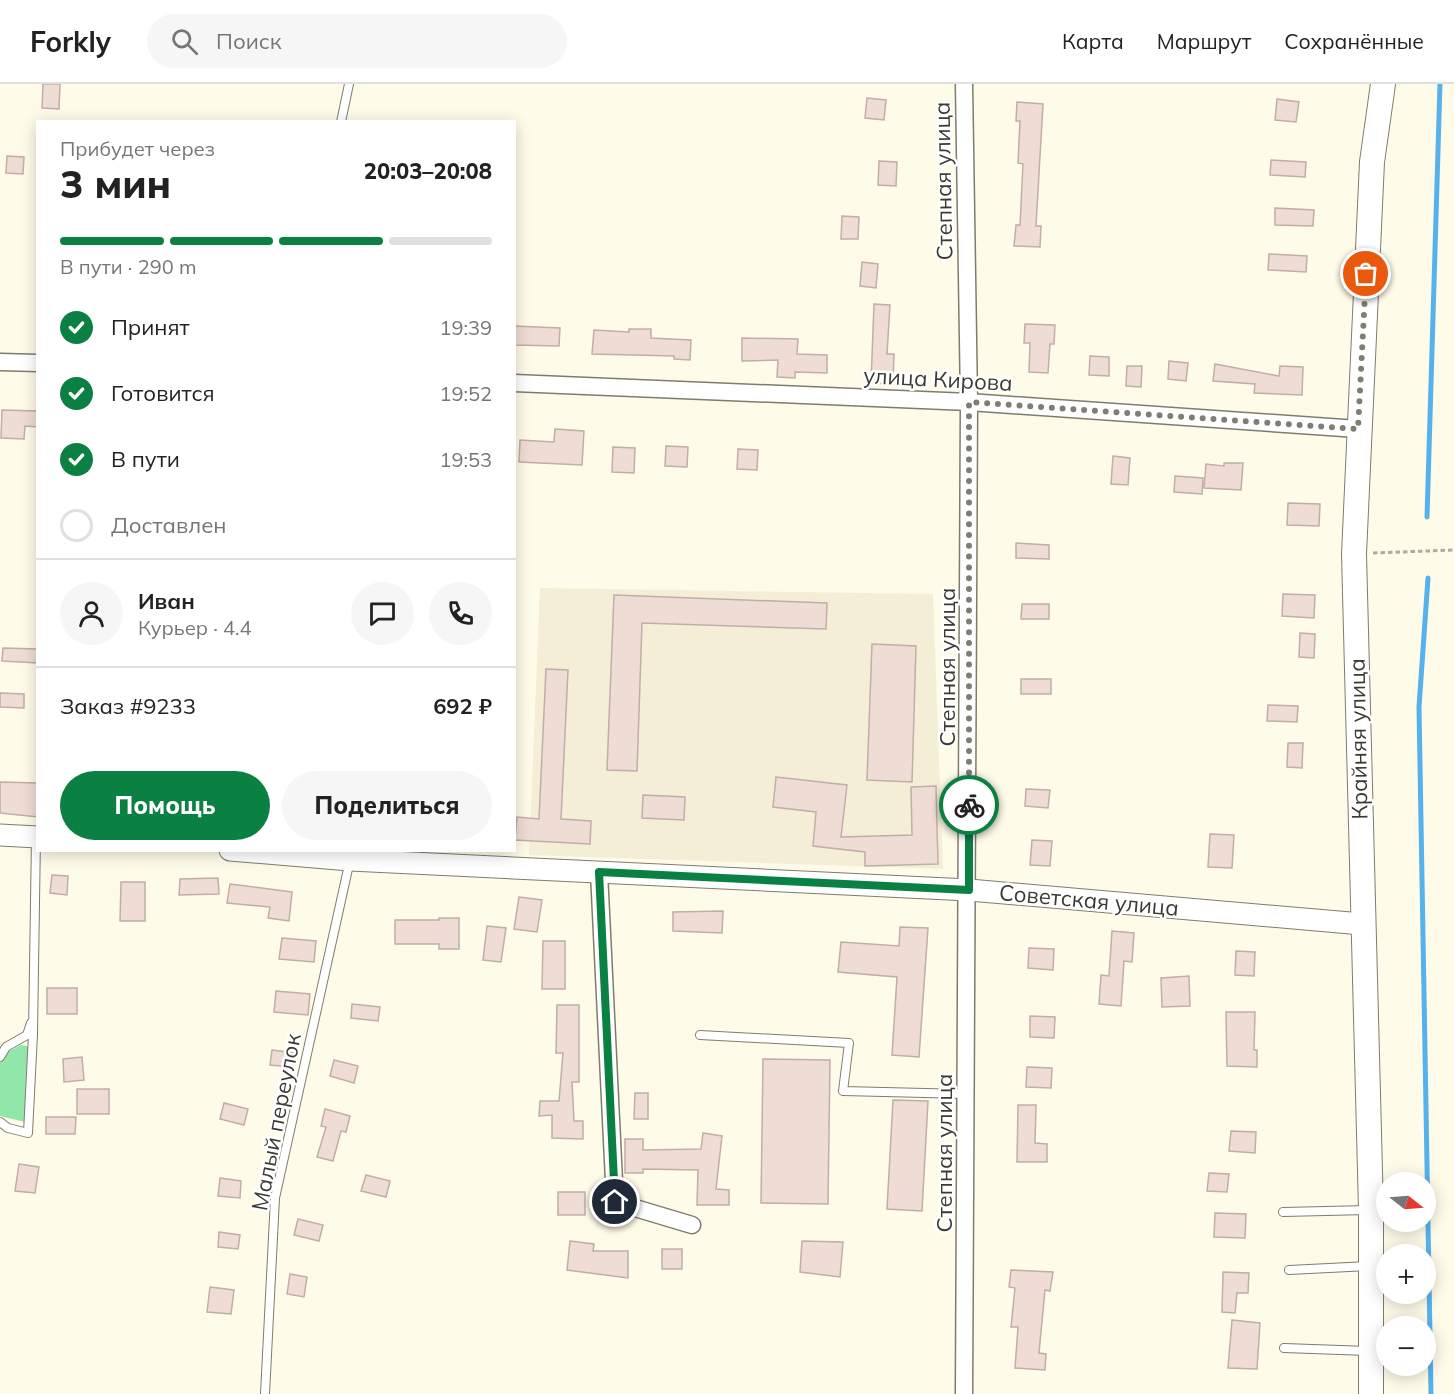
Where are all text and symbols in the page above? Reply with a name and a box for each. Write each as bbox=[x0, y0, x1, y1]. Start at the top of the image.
search box bbox=[147, 14, 567, 68]
text: Forkly bbox=[30, 24, 111, 59]
icon: search bbox=[168, 25, 201, 58]
text: Поиск bbox=[216, 27, 282, 55]
text: Карта bbox=[1062, 28, 1124, 54]
text: Маршрут bbox=[1157, 28, 1251, 54]
text: Сохранённые bbox=[1284, 28, 1424, 54]
street label: Степная улица bbox=[928, 101, 958, 261]
text: Прибудет через bbox=[60, 136, 215, 161]
text: 20:03–20:08 bbox=[364, 157, 492, 185]
text: 3 мин bbox=[60, 159, 171, 208]
pin bbox=[1340, 248, 1391, 299]
text: В пути · 290 m bbox=[60, 254, 196, 279]
icon: bag bbox=[1349, 257, 1382, 290]
icon: check bbox=[60, 311, 93, 344]
text: Принят bbox=[111, 313, 190, 341]
text: 19:39 bbox=[439, 315, 492, 340]
street label: улица Кирова bbox=[863, 361, 1013, 397]
icon: check bbox=[60, 377, 93, 410]
text: Готовится bbox=[111, 379, 215, 407]
text: 19:52 bbox=[439, 381, 492, 406]
icon: check bbox=[60, 443, 93, 476]
text: В пути bbox=[111, 445, 180, 473]
text: 19:53 bbox=[439, 447, 492, 472]
text: Доставлен bbox=[111, 511, 227, 539]
button: person bbox=[60, 582, 123, 645]
button: chat bbox=[351, 582, 414, 645]
button: phone bbox=[429, 582, 492, 645]
text: Иван bbox=[138, 587, 195, 615]
street label: Степная улица bbox=[933, 588, 961, 746]
text: Курьер · 4.4 bbox=[138, 615, 252, 640]
street label: Крайняя улица bbox=[1343, 658, 1373, 820]
text: Заказ #9233 bbox=[60, 692, 196, 720]
text: 692 ₽ bbox=[433, 692, 492, 720]
button: Помощь bbox=[60, 771, 270, 840]
button: Поделиться bbox=[282, 771, 492, 840]
courier bbox=[939, 775, 999, 835]
icon: bike bbox=[953, 789, 986, 822]
street label: Советская улица bbox=[998, 878, 1180, 922]
street label: Малый переулок bbox=[245, 1031, 307, 1213]
street label: Степная улица bbox=[930, 1074, 958, 1232]
north arrow bbox=[1376, 1172, 1436, 1232]
map controls bbox=[1376, 1172, 1436, 1376]
pin bbox=[589, 1176, 640, 1227]
icon: home bbox=[598, 1185, 631, 1218]
button: + bbox=[1376, 1244, 1436, 1304]
button: − bbox=[1376, 1316, 1436, 1376]

